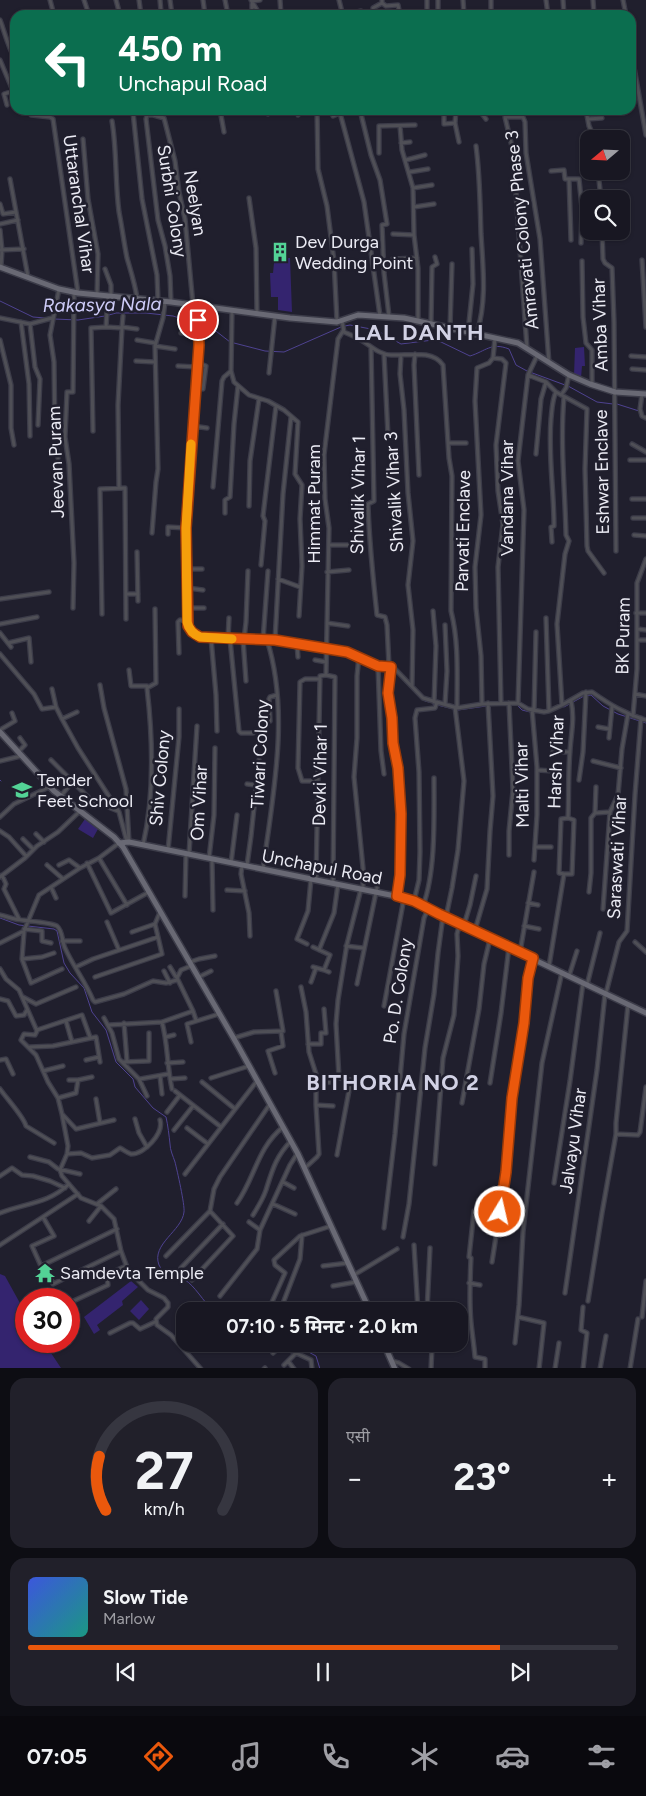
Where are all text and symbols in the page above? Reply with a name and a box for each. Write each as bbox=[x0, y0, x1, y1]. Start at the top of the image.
text: 450 m bbox=[118, 28, 222, 70]
icon: left bbox=[35, 30, 100, 95]
text: Unchapul Road bbox=[118, 70, 267, 97]
street label: Amravati Colony Phase 3 bbox=[501, 129, 543, 331]
north arrow bbox=[580, 130, 630, 180]
map controls bbox=[580, 130, 630, 240]
street label: Uttaranchal Vihar bbox=[58, 133, 100, 275]
street label: Surbhi Colony bbox=[152, 143, 192, 259]
street label: Neelyan bbox=[179, 169, 211, 237]
button: search bbox=[580, 190, 630, 240]
place label: Dev Durga Wedding Point bbox=[295, 231, 414, 274]
building icon: Dev Durga Wedding Point bbox=[269, 241, 291, 263]
street label: Amba Vihar bbox=[587, 278, 613, 372]
water label: Rakasya Nala bbox=[42, 292, 162, 317]
pin bbox=[177, 299, 219, 341]
icon: arrive bbox=[184, 306, 212, 334]
district label: LAL DANTH bbox=[353, 319, 485, 346]
street label: Jeevan Puram bbox=[43, 405, 69, 519]
street label: Eshwar Enclave bbox=[590, 409, 614, 535]
street label: Shivalik Vihar 3 bbox=[380, 431, 408, 553]
street label: Shivalik Vihar 1 bbox=[346, 435, 370, 555]
street label: Vandana Vihar bbox=[496, 440, 518, 556]
street label: Himmat Puram bbox=[303, 444, 325, 564]
street label: Parvati Enclave bbox=[451, 470, 475, 592]
street label: BK Puram bbox=[611, 597, 635, 675]
street label: Tiwari Colony bbox=[246, 698, 274, 809]
street label: Harsh Vihar bbox=[543, 715, 569, 809]
street label: Devki Vihar 1 bbox=[308, 724, 332, 826]
street label: Shiv Colony bbox=[145, 729, 175, 827]
street label: Malti Vihar bbox=[510, 742, 534, 828]
street label: Om Vihar bbox=[186, 765, 212, 841]
place label: Tender Feet School bbox=[37, 769, 133, 812]
school or university icon: Tender Feet School bbox=[11, 779, 33, 801]
street label: Saraswati Vihar bbox=[603, 794, 631, 920]
street label: Unchapul Road bbox=[260, 845, 384, 889]
street label: Po. D. Colony bbox=[379, 936, 417, 1045]
district label: BITHORIA NO 2 bbox=[306, 1069, 480, 1096]
street label: Jalvayu Vihar bbox=[555, 1087, 591, 1195]
position arrow bbox=[473, 1185, 525, 1237]
temple icon: Samdevta Temple bbox=[34, 1262, 56, 1284]
place label: Samdevta Temple bbox=[60, 1262, 204, 1284]
speed limit sign: 30 bbox=[15, 1288, 80, 1353]
text: 07:10 · 5 मिनट · 2.0 km bbox=[226, 1315, 418, 1338]
text: एसी bbox=[346, 1427, 370, 1446]
text: 27 bbox=[134, 1440, 194, 1502]
text: 23° bbox=[453, 1454, 511, 1500]
text: − bbox=[346, 1461, 363, 1495]
text: + bbox=[601, 1461, 618, 1495]
text: km/h bbox=[144, 1498, 184, 1519]
text: Slow Tide bbox=[103, 1586, 188, 1609]
text: Marlow bbox=[103, 1609, 155, 1628]
icon: previous bbox=[112, 1658, 140, 1686]
icon: pause bbox=[309, 1658, 337, 1686]
icon: next bbox=[506, 1658, 534, 1686]
icon: directions bbox=[141, 1739, 176, 1774]
icon: music bbox=[229, 1739, 264, 1774]
icon: phone bbox=[318, 1739, 353, 1774]
icon: climate bbox=[407, 1739, 442, 1774]
icon: car bbox=[495, 1739, 530, 1774]
icon: filters bbox=[584, 1739, 619, 1774]
text: 07:05 bbox=[27, 1743, 87, 1770]

